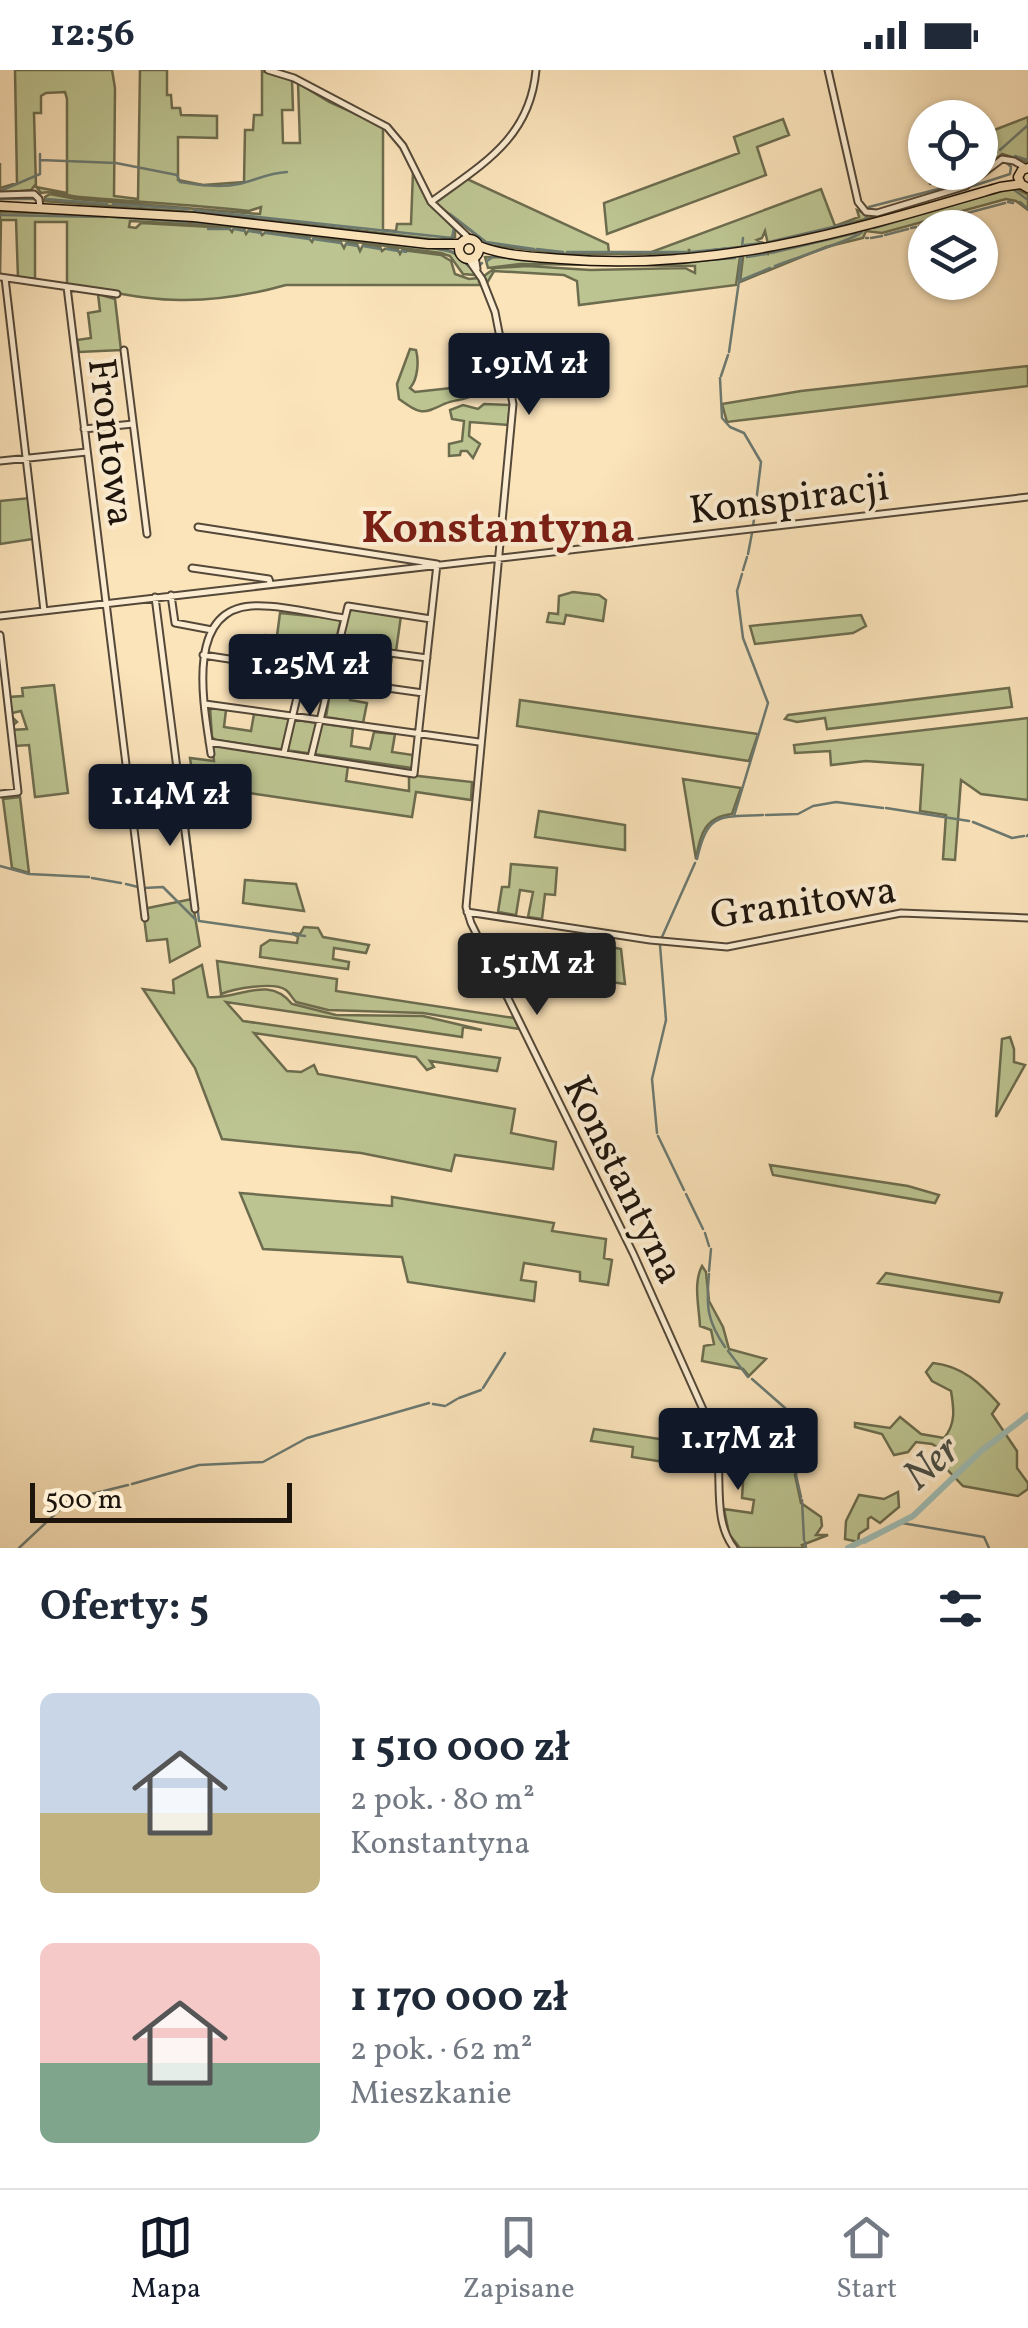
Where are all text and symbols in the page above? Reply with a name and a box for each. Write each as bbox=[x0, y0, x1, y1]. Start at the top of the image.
text: 12:56 bbox=[50, 9, 135, 62]
map controls bbox=[908, 100, 998, 300]
button: locate bbox=[908, 100, 998, 190]
button: layers bbox=[908, 210, 998, 300]
pin: 1.91M zł bbox=[426, 333, 632, 418]
text: 1.91M zł bbox=[471, 343, 588, 387]
street label: Frontowa bbox=[71, 355, 147, 530]
street label: Konspiracji bbox=[686, 461, 892, 541]
district label: Konstantyna bbox=[361, 499, 635, 562]
pin: 1.25M zł bbox=[207, 634, 413, 719]
text: 1.25M zł bbox=[251, 644, 369, 688]
pin: 1.14M zł bbox=[67, 764, 273, 849]
text: 1.14M zł bbox=[111, 774, 229, 818]
street label: Granitowa bbox=[707, 864, 900, 946]
pin: 1.51M zł bbox=[434, 933, 640, 1018]
text: 1.51M zł bbox=[480, 943, 594, 987]
street label: Konstantyna bbox=[547, 1067, 696, 1294]
pin: 1.17M zł bbox=[635, 1408, 841, 1493]
text: 1.17M zł bbox=[681, 1418, 795, 1462]
water label: Ner bbox=[891, 1423, 975, 1506]
scale bar bbox=[30, 1478, 292, 1522]
text: 500 m bbox=[45, 1481, 123, 1520]
text: Oferty: 5 bbox=[40, 1579, 209, 1638]
icon: filters bbox=[933, 1581, 988, 1636]
text: 1 510 000 zł bbox=[350, 1720, 569, 1779]
icon: home bbox=[120, 1733, 240, 1853]
text: 2 pok. · 80 m² bbox=[350, 1779, 535, 1823]
text: Konstantyna bbox=[350, 1823, 530, 1867]
text: 1 170 000 zł bbox=[350, 1970, 568, 2029]
icon: home bbox=[120, 1983, 240, 2103]
text: 2 pok. · 62 m² bbox=[350, 2029, 533, 2073]
text: Mieszkanie bbox=[350, 2073, 512, 2117]
tab: Mapa bbox=[131, 2210, 201, 2309]
tab: Zapisane bbox=[463, 2210, 575, 2309]
tab: Start bbox=[836, 2210, 897, 2309]

